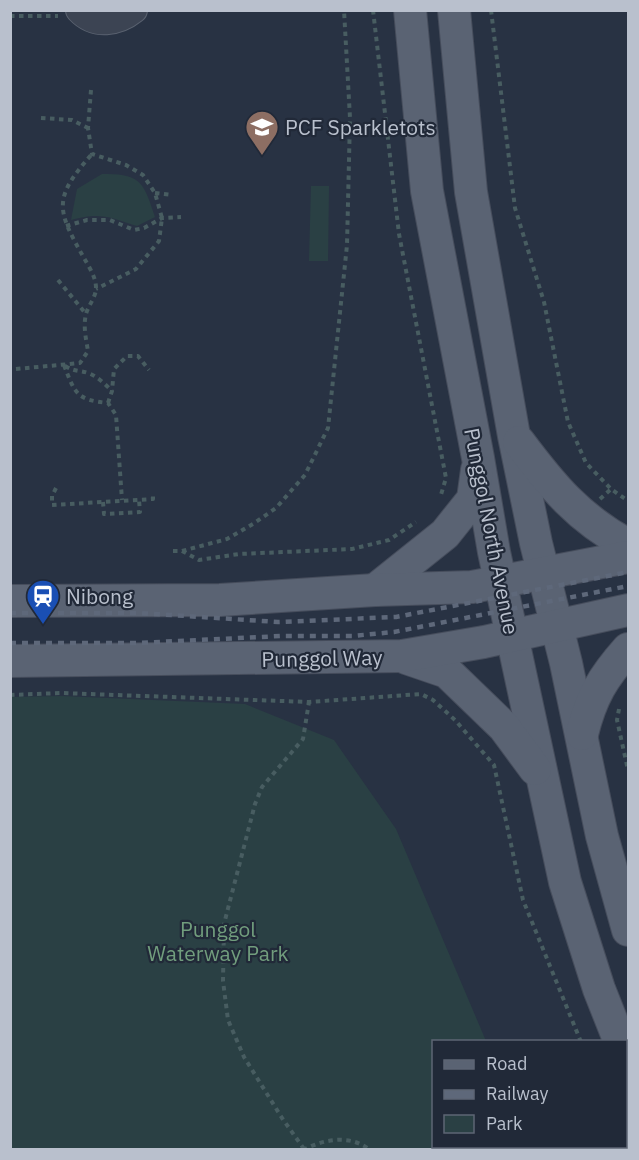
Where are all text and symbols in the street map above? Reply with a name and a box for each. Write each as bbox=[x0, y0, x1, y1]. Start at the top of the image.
school or university icon: PCF Sparkletots bbox=[244, 109, 280, 156]
place label: PCF Sparkletots bbox=[285, 113, 436, 141]
street label: Punggol North Avenue bbox=[458, 425, 526, 637]
station icon: Nibong bbox=[25, 578, 61, 625]
place label: Nibong bbox=[66, 582, 133, 610]
street label: Punggol Way bbox=[261, 643, 383, 673]
park label: Punggol Waterway Park bbox=[147, 915, 289, 967]
legend bbox=[432, 1040, 627, 1148]
text: Road bbox=[486, 1052, 527, 1075]
text: Railway bbox=[486, 1082, 548, 1105]
text: Park bbox=[486, 1112, 523, 1135]

